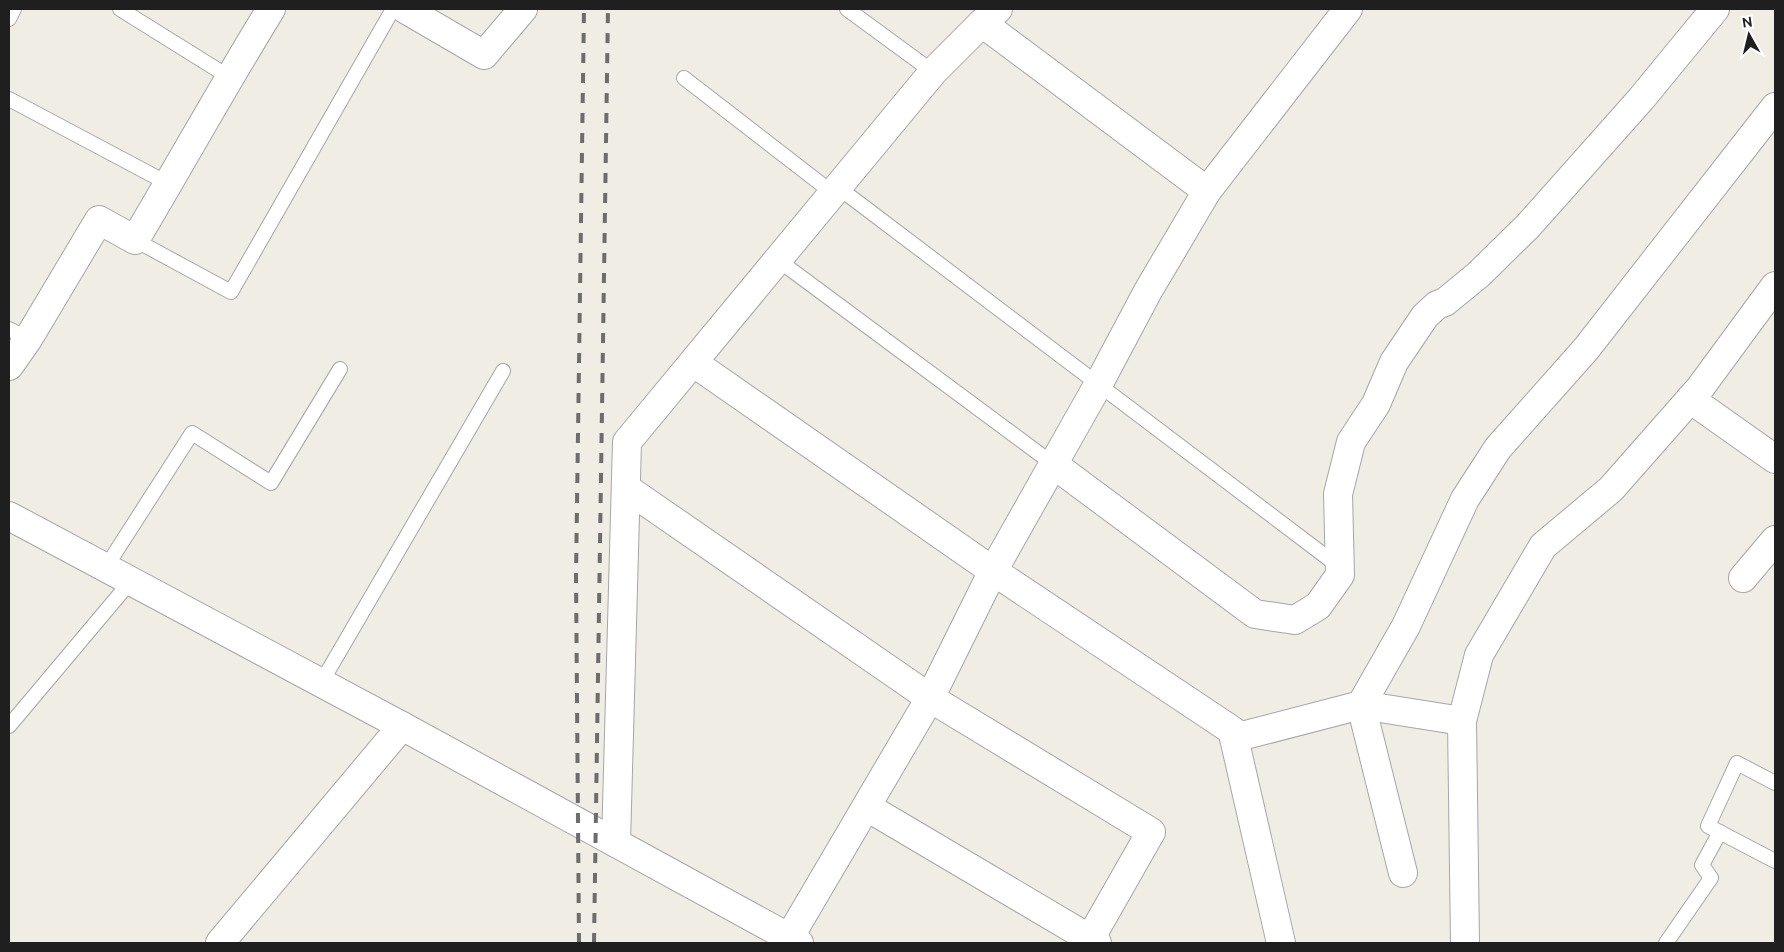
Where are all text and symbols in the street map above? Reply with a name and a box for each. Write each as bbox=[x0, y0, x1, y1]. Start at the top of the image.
north arrow bbox=[1724, 10, 1774, 60]
text: N bbox=[1741, 13, 1753, 31]

